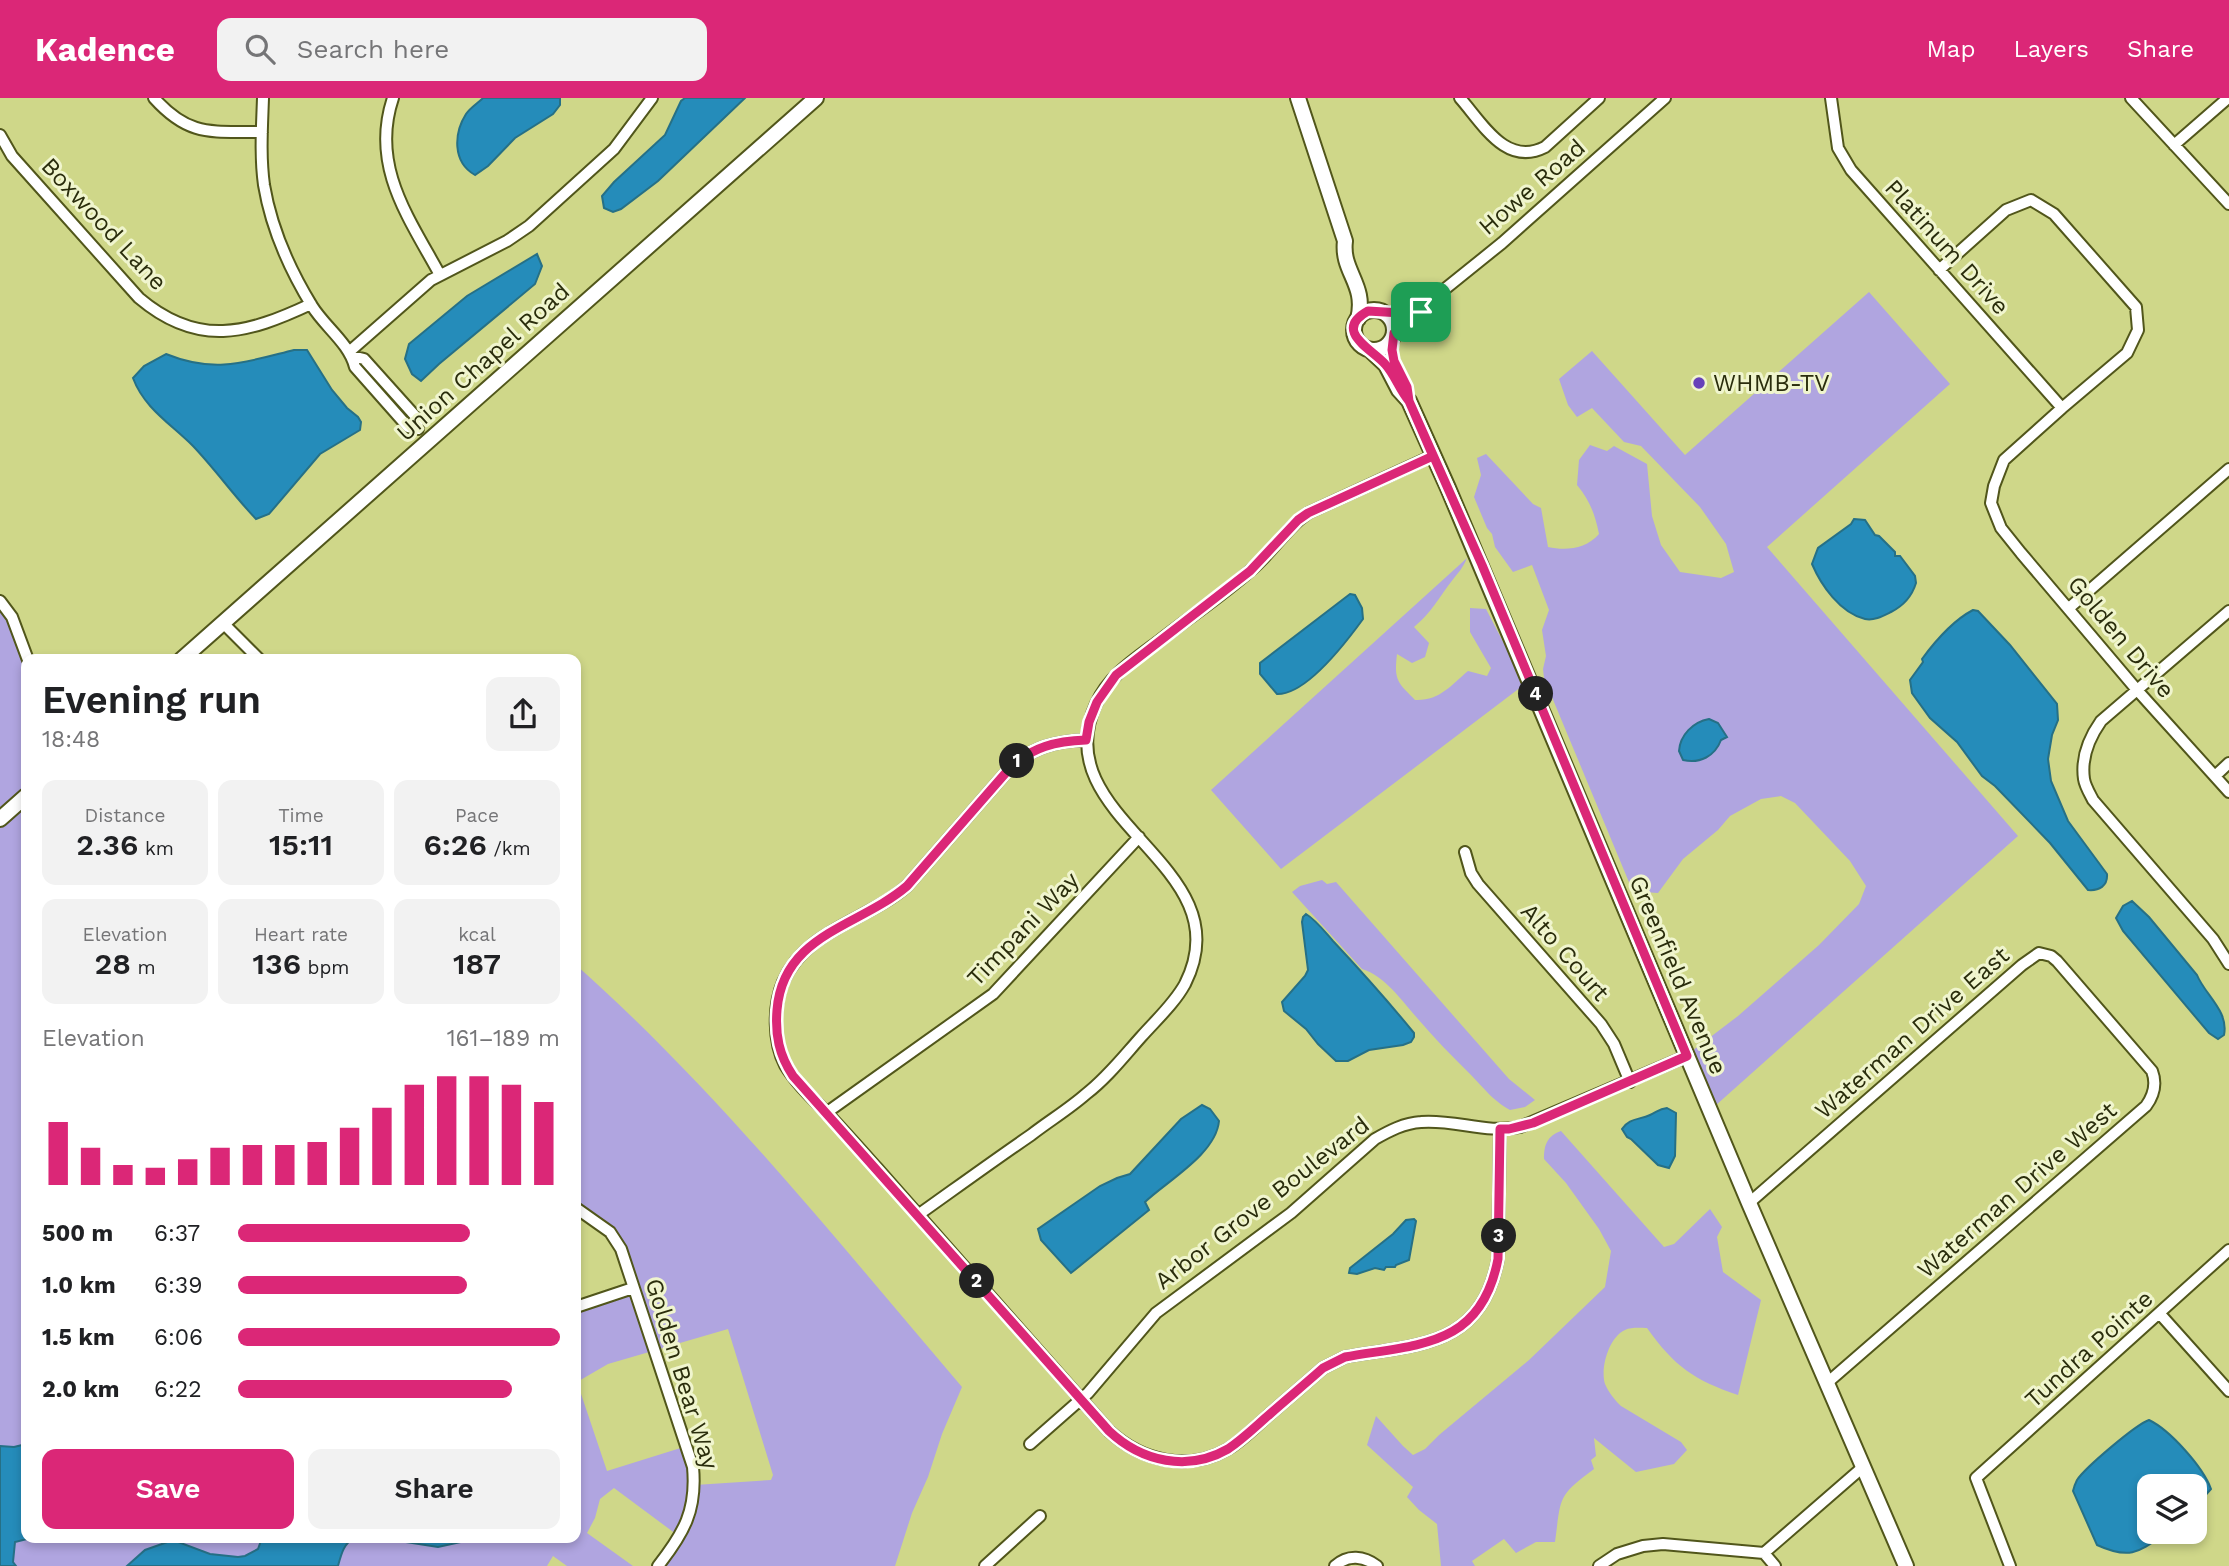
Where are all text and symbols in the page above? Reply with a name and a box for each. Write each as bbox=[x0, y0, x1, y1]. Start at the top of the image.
search box bbox=[217, 18, 707, 81]
text: Kadence bbox=[35, 30, 175, 69]
icon: search bbox=[241, 30, 279, 68]
text: Search here bbox=[297, 34, 449, 64]
text: Map bbox=[1927, 35, 1975, 63]
text: Layers bbox=[2013, 35, 2089, 63]
text: Share bbox=[2127, 35, 2194, 63]
street label: Howe Road bbox=[1473, 133, 1591, 241]
street label: Boxwood Lane bbox=[36, 152, 172, 296]
street label: Platinum Drive bbox=[1879, 174, 2015, 320]
street label: Union Chapel Road bbox=[391, 277, 575, 447]
pin bbox=[1391, 282, 1451, 342]
icon: arrive bbox=[1402, 293, 1440, 331]
place label: WHMB-TV bbox=[1713, 369, 1830, 397]
marker: WHMB-TV bbox=[1691, 375, 1707, 391]
street label: Golden Drive bbox=[2062, 570, 2180, 704]
pin: 4 bbox=[1518, 676, 1554, 712]
button: share bbox=[486, 677, 560, 751]
text: Evening run bbox=[42, 678, 261, 722]
text: 4 bbox=[1529, 682, 1542, 705]
text: 18:48 bbox=[42, 726, 100, 753]
pin: 1 bbox=[1000, 744, 1034, 778]
text: 1 bbox=[1012, 749, 1021, 772]
text: Distance bbox=[85, 804, 165, 827]
text: Time bbox=[278, 804, 324, 827]
text: Pace bbox=[455, 804, 499, 827]
text: 2.36 bbox=[76, 827, 138, 862]
text: 15:11 bbox=[269, 827, 333, 862]
text: 6:26 bbox=[423, 827, 487, 862]
text: km bbox=[138, 837, 174, 860]
text: /km bbox=[487, 837, 531, 860]
street label: Timpani Way bbox=[961, 866, 1085, 992]
street label: Greenfield Avenue bbox=[1623, 871, 1733, 1079]
street label: Alto Court bbox=[1515, 897, 1615, 1007]
text: Elevation bbox=[83, 923, 167, 946]
text: Heart rate bbox=[254, 923, 348, 946]
text: kcal bbox=[458, 923, 496, 946]
street label: Waterman Drive East bbox=[1809, 941, 2015, 1125]
text: 28 bbox=[94, 946, 131, 981]
text: 136 bbox=[253, 946, 301, 981]
text: 187 bbox=[453, 946, 501, 981]
text: m bbox=[131, 956, 156, 979]
text: bpm bbox=[301, 956, 349, 979]
text: Elevation bbox=[42, 1025, 145, 1052]
text: 161–189 m bbox=[447, 1025, 560, 1052]
street label: Waterman Drive West bbox=[1912, 1096, 2122, 1284]
street label: Arbor Grove Boulevard bbox=[1149, 1111, 1375, 1295]
pin: 3 bbox=[1482, 1218, 1516, 1254]
text: 500 m bbox=[42, 1220, 113, 1247]
text: 6:37 bbox=[154, 1220, 200, 1247]
text: 3 bbox=[1493, 1224, 1504, 1247]
pin: 2 bbox=[960, 1264, 995, 1298]
text: 2 bbox=[971, 1269, 982, 1292]
text: 1.0 km bbox=[42, 1272, 116, 1299]
text: 6:39 bbox=[154, 1272, 202, 1299]
street label: Golden Bear Way bbox=[640, 1275, 725, 1474]
street label: Tundra Pointe bbox=[2019, 1284, 2159, 1414]
text: 1.5 km bbox=[42, 1324, 115, 1351]
text: 6:06 bbox=[154, 1324, 203, 1351]
text: 2.0 km bbox=[42, 1376, 120, 1403]
text: 6:22 bbox=[154, 1376, 202, 1403]
button: Save bbox=[42, 1449, 294, 1529]
button: Share bbox=[308, 1449, 560, 1529]
map controls bbox=[2137, 1474, 2207, 1544]
button: layers bbox=[2137, 1474, 2207, 1544]

